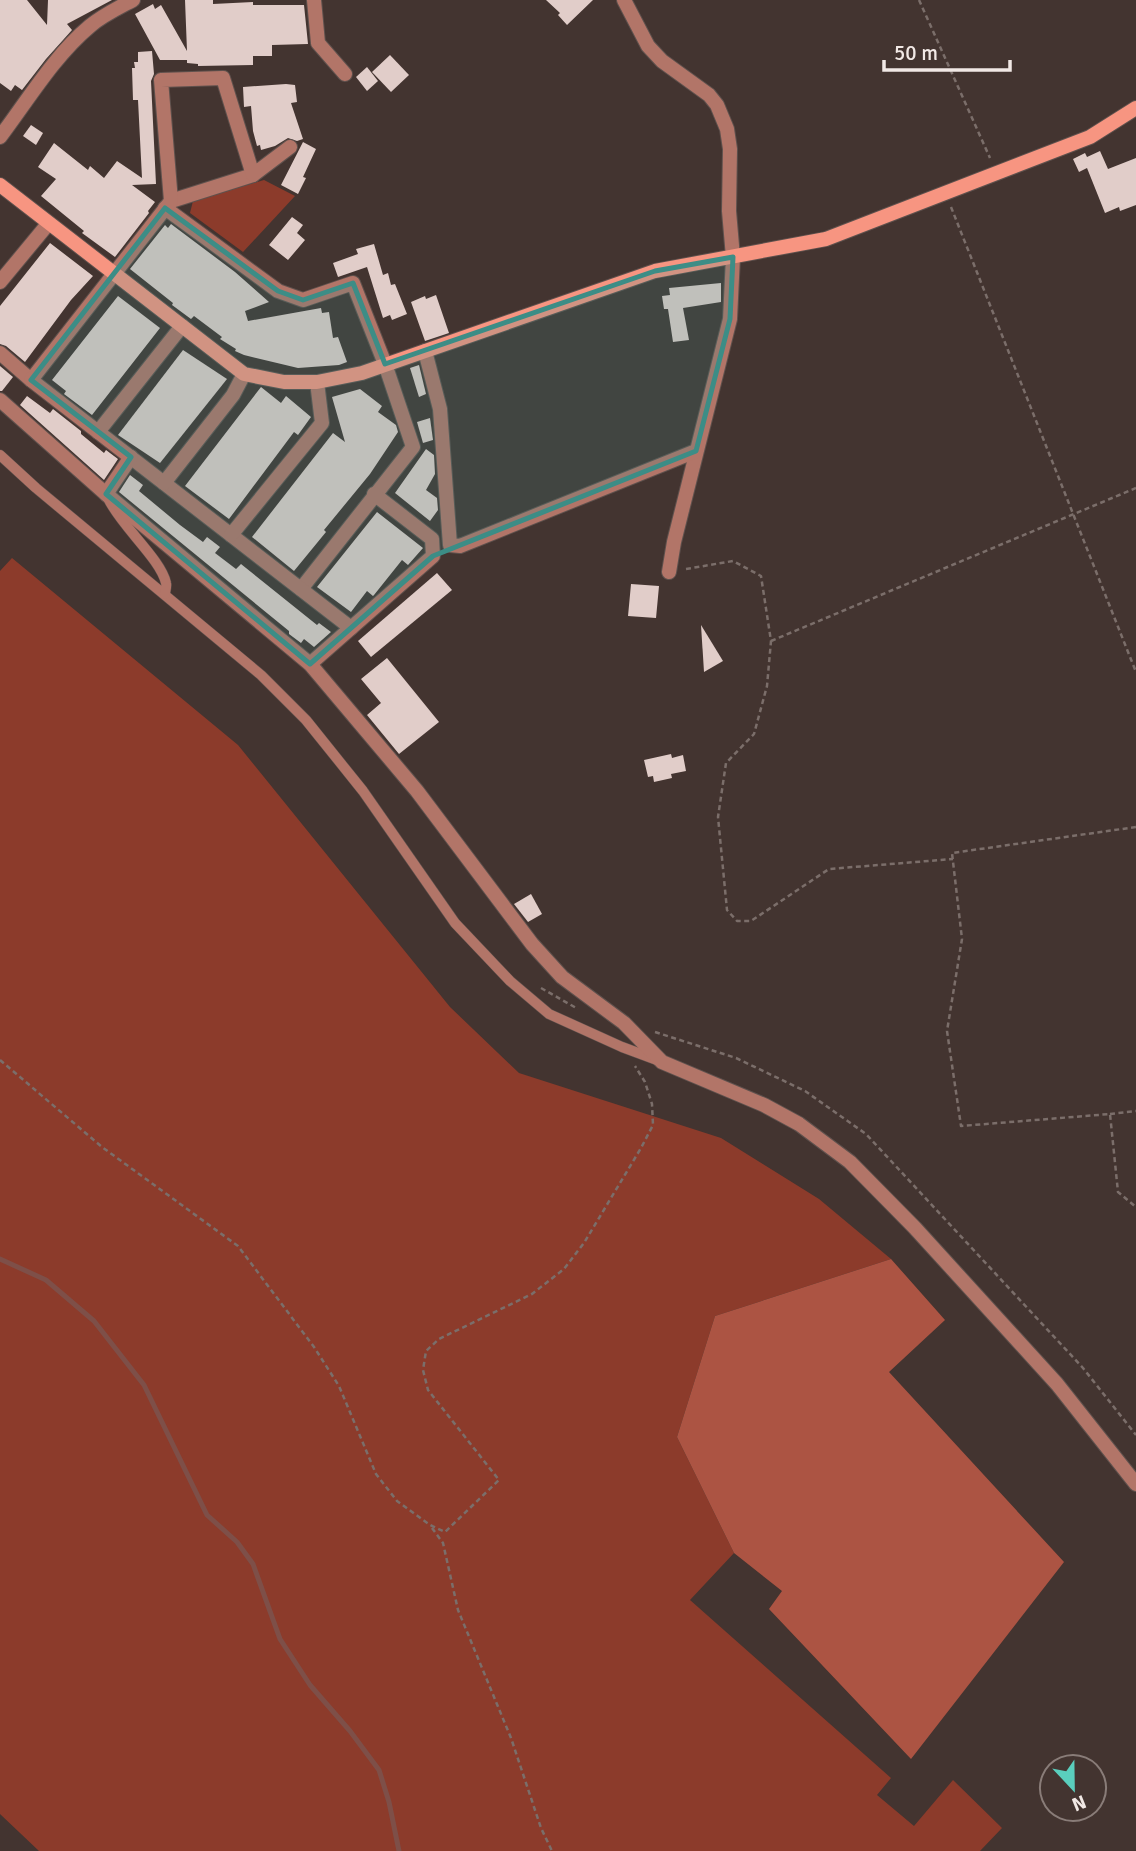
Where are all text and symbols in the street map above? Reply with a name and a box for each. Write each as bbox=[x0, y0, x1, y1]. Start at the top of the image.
scale bar bbox=[884, 28, 1010, 72]
text: 50 m bbox=[894, 40, 938, 66]
north arrow bbox=[1038, 1753, 1108, 1823]
text: N bbox=[1068, 1789, 1090, 1816]

